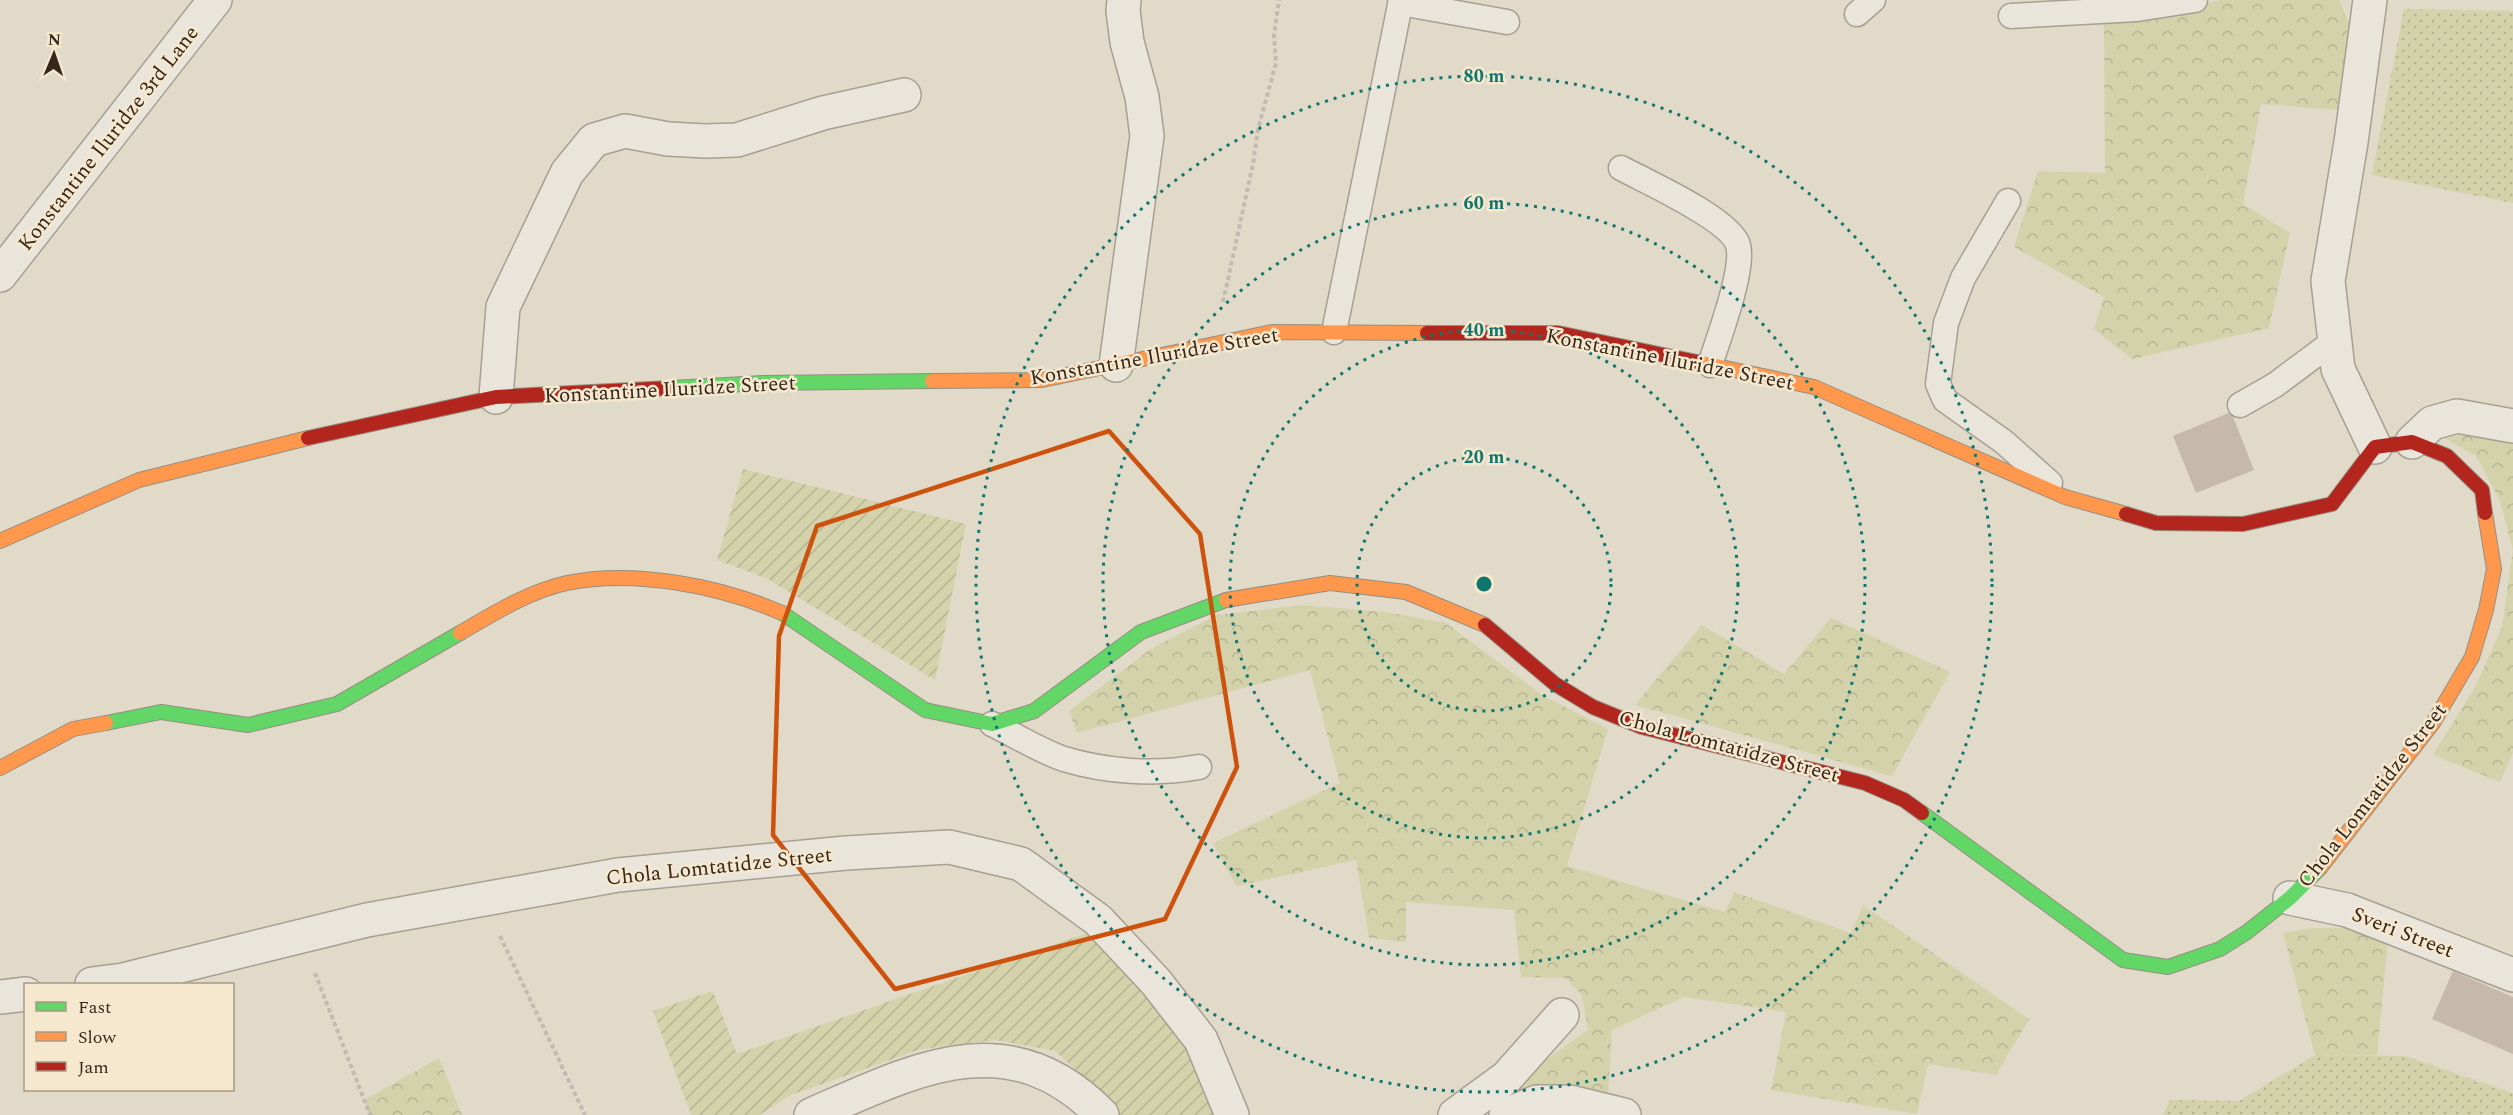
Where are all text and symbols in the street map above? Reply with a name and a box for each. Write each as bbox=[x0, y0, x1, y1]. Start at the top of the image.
street label: Konstantine Iluridze 3rd Lane bbox=[10, 19, 207, 258]
north arrow bbox=[24, 24, 84, 84]
text: N bbox=[48, 28, 61, 52]
text: 80 m bbox=[1464, 63, 1504, 90]
text: 60 m bbox=[1464, 190, 1504, 217]
text: 40 m bbox=[1464, 317, 1504, 344]
street label: Konstantine Iluridze Street bbox=[1027, 319, 1281, 395]
street label: Konstantine Iluridze Street bbox=[1543, 320, 1797, 400]
street label: Konstantine Iluridze Street bbox=[543, 367, 797, 413]
text: 20 m bbox=[1464, 444, 1504, 471]
centre of rings bbox=[1474, 574, 1494, 594]
street label: Chola Lomtatidze Street bbox=[2290, 696, 2455, 895]
street label: Chola Lomtatidze Street bbox=[1615, 702, 1843, 792]
street label: Chola Lomtatidze Street bbox=[605, 839, 834, 895]
street label: Sveri Street bbox=[2347, 899, 2458, 967]
legend bbox=[24, 983, 234, 1091]
text: Fast bbox=[78, 994, 111, 1021]
text: Slow bbox=[78, 1024, 117, 1051]
text: Jam bbox=[78, 1054, 109, 1081]

